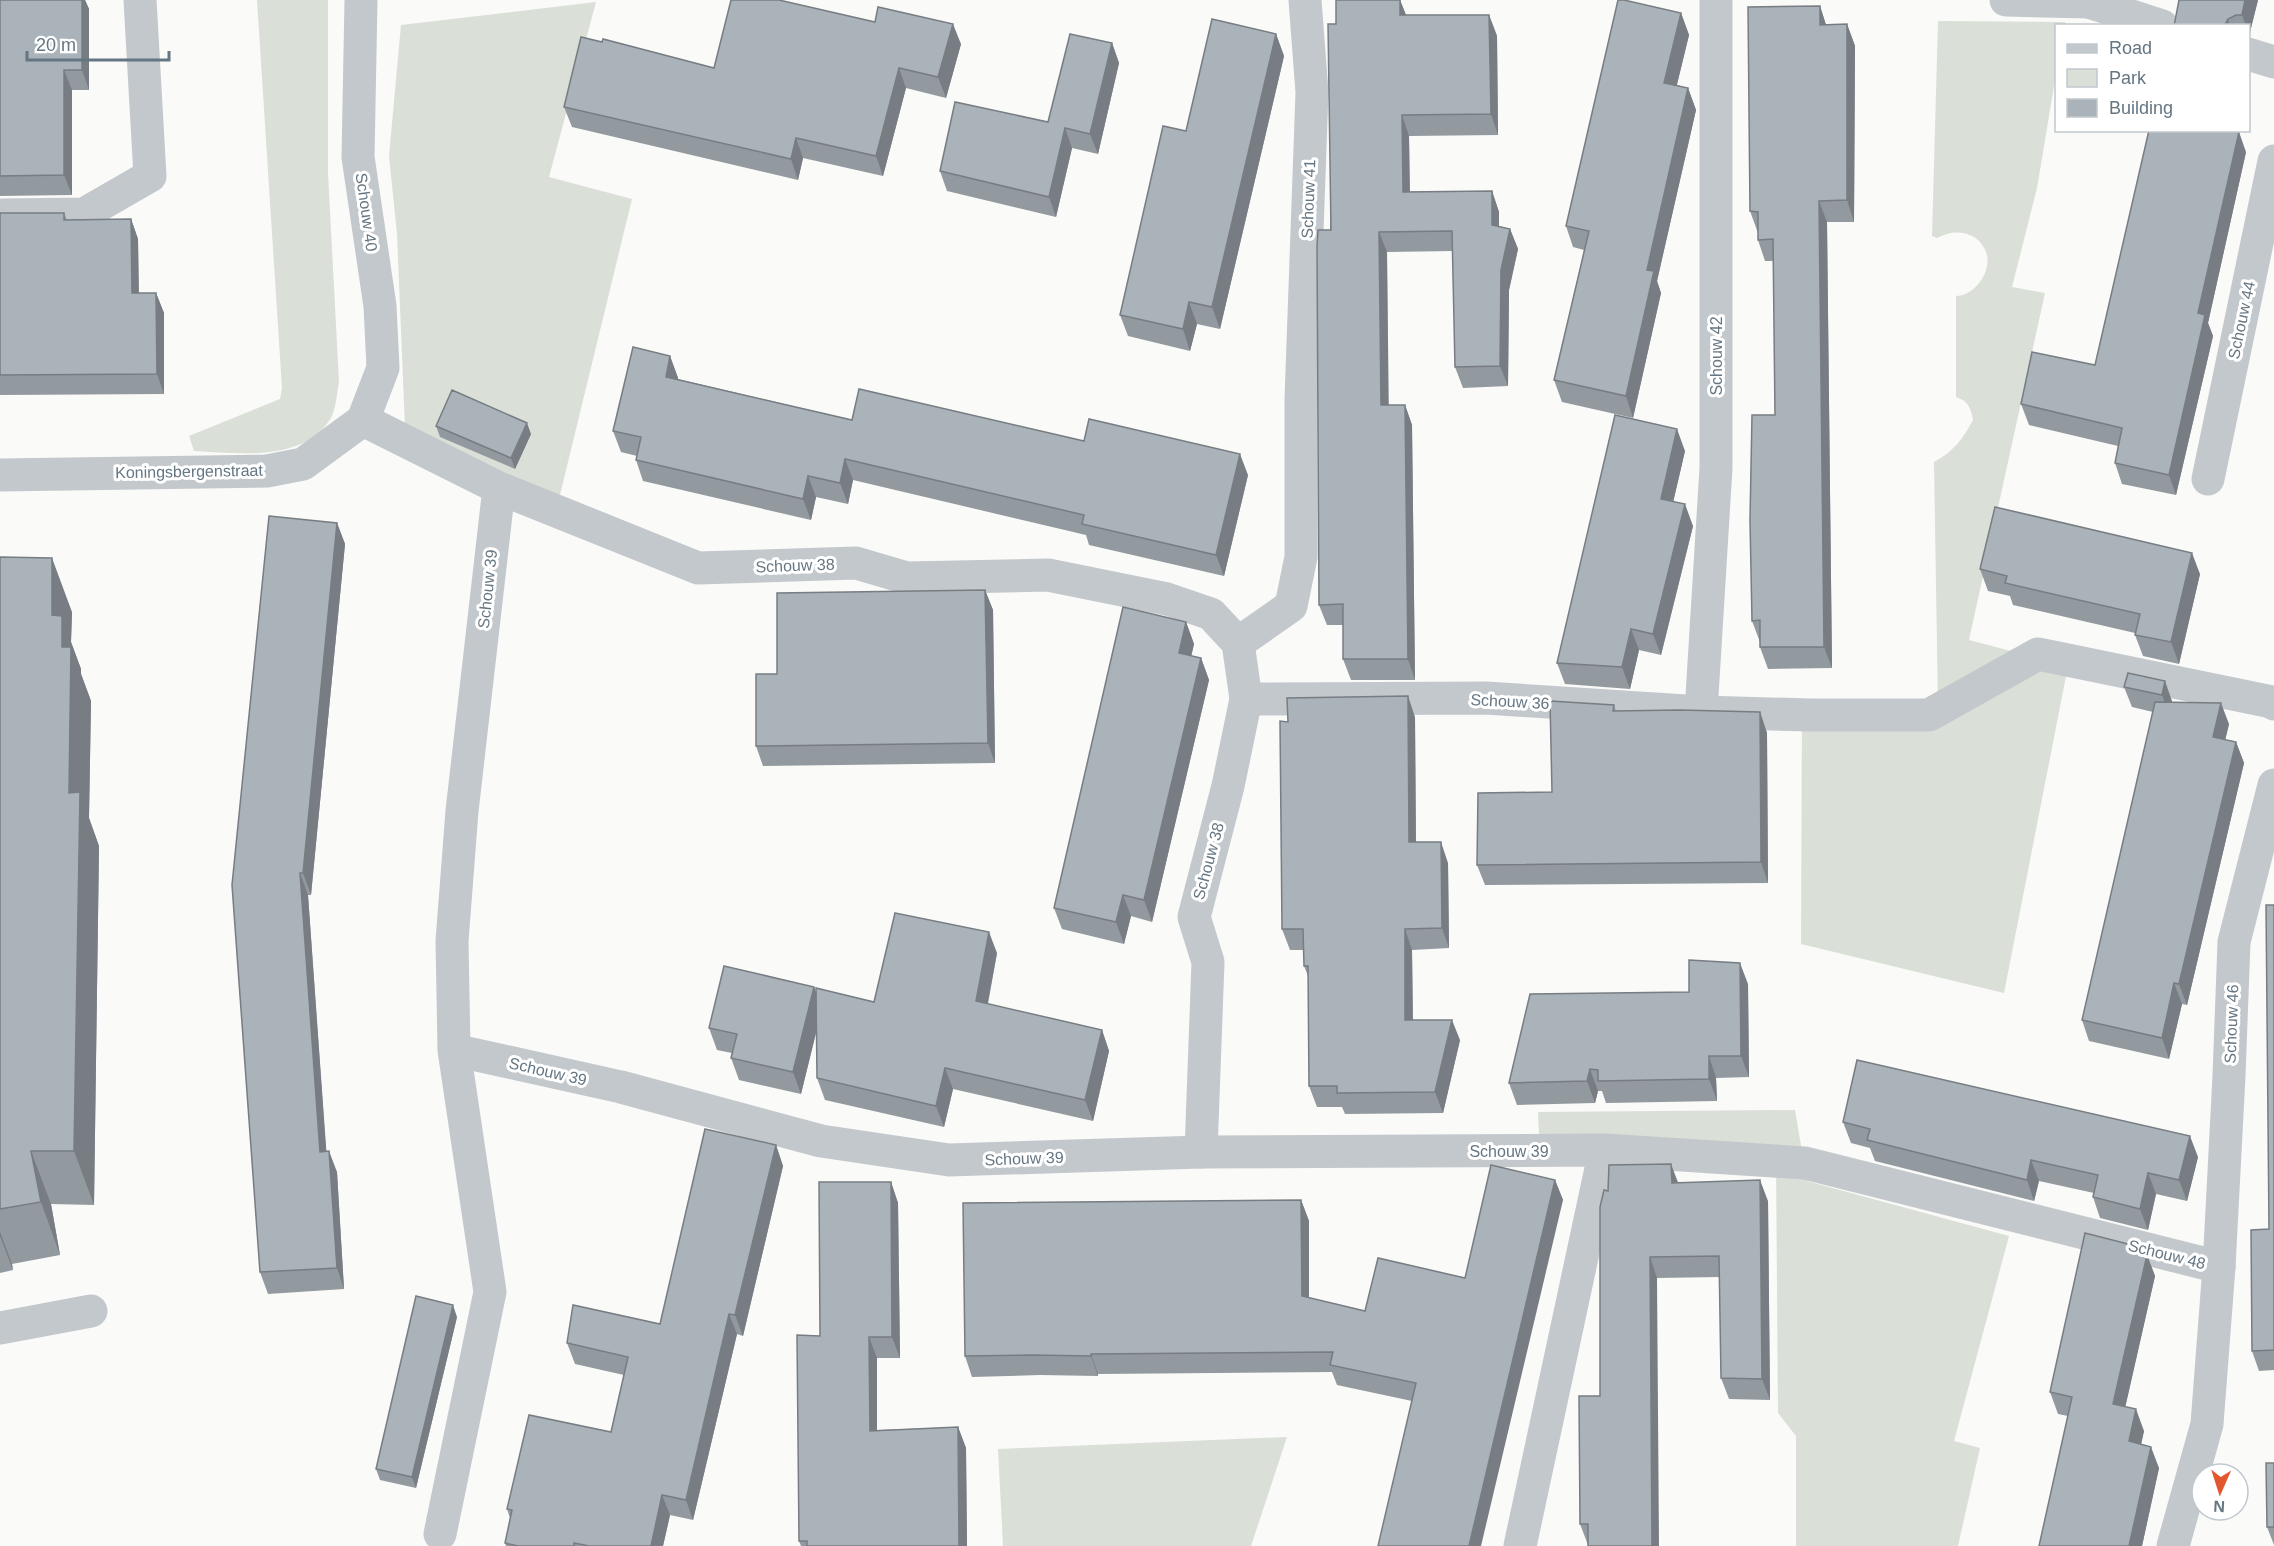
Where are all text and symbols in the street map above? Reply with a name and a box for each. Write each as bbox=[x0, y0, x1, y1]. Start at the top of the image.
scale bar bbox=[27, 24, 170, 62]
legend bbox=[2055, 24, 2250, 132]
text: 20 m bbox=[36, 35, 76, 55]
text: Road bbox=[2109, 38, 2152, 58]
text: Park bbox=[2109, 68, 2147, 88]
text: Building bbox=[2109, 98, 2173, 118]
street label: Schouw 41 bbox=[1299, 159, 1318, 239]
street label: Schouw 40 bbox=[353, 172, 380, 253]
street label: Schouw 44 bbox=[2225, 280, 2258, 361]
street label: Schouw 42 bbox=[1708, 316, 1725, 396]
street label: Koningsbergenstraat bbox=[115, 462, 264, 481]
street label: Schouw 39 bbox=[475, 549, 500, 629]
street label: Schouw 38 bbox=[755, 556, 835, 575]
street label: Schouw 36 bbox=[1470, 691, 1550, 712]
street label: Schouw 38 bbox=[1190, 821, 1227, 902]
street label: Schouw 46 bbox=[2222, 984, 2241, 1064]
street label: Schouw 39 bbox=[507, 1054, 588, 1089]
street label: Schouw 39 bbox=[1469, 1143, 1549, 1160]
street label: Schouw 39 bbox=[984, 1149, 1064, 1168]
street label: Schouw 48 bbox=[2126, 1237, 2207, 1272]
north arrow bbox=[2190, 1462, 2250, 1522]
text: N bbox=[2213, 1498, 2225, 1515]

